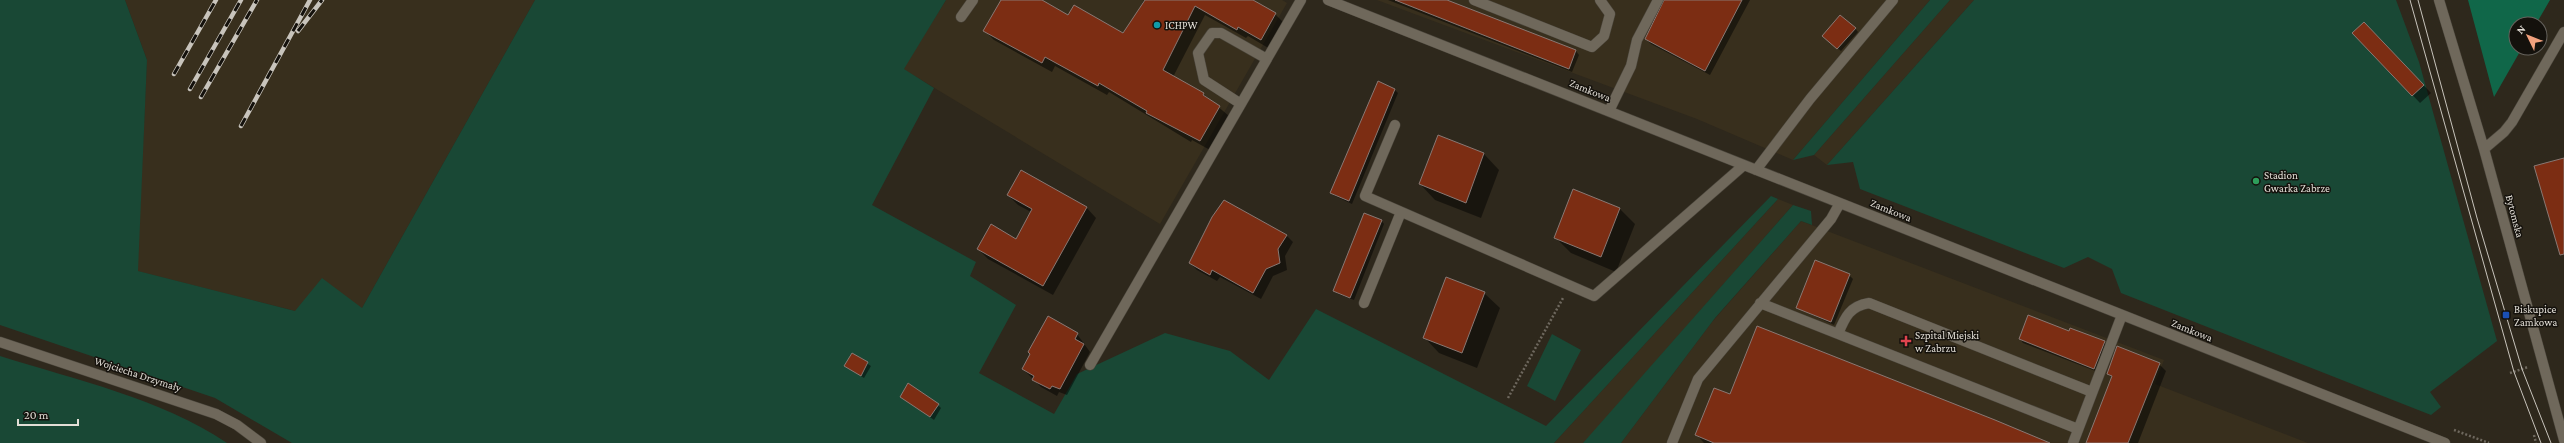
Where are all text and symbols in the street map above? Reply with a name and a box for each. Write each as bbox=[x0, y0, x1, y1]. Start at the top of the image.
north arrow bbox=[2508, 16, 2548, 56]
place label: ICHPW bbox=[1165, 19, 1199, 31]
marker: ICHPW bbox=[1152, 20, 1162, 30]
text: N bbox=[2514, 22, 2528, 36]
street label: Zamkowa bbox=[1568, 76, 1612, 104]
place label: Stadion Gwarka Zabrze bbox=[2264, 169, 2330, 194]
marker: Stadion Gwarka Zabrze bbox=[2251, 176, 2261, 186]
street label: Bytomska bbox=[2503, 193, 2526, 239]
street label: Zamkowa bbox=[1869, 196, 1913, 224]
place label: Biskupice Zamkowa bbox=[2514, 303, 2557, 328]
marker: Biskupice Zamkowa bbox=[2501, 310, 2511, 320]
street label: Zamkowa bbox=[2170, 316, 2214, 344]
place label: Szpital Miejski w Zabrzu bbox=[1915, 329, 1979, 354]
marker: Szpital Miejski w Zabrzu bbox=[1900, 335, 1912, 347]
street label: Wojciecha Drzymały bbox=[93, 354, 184, 395]
scale bar bbox=[18, 401, 78, 427]
text: 20 m bbox=[24, 408, 49, 422]

